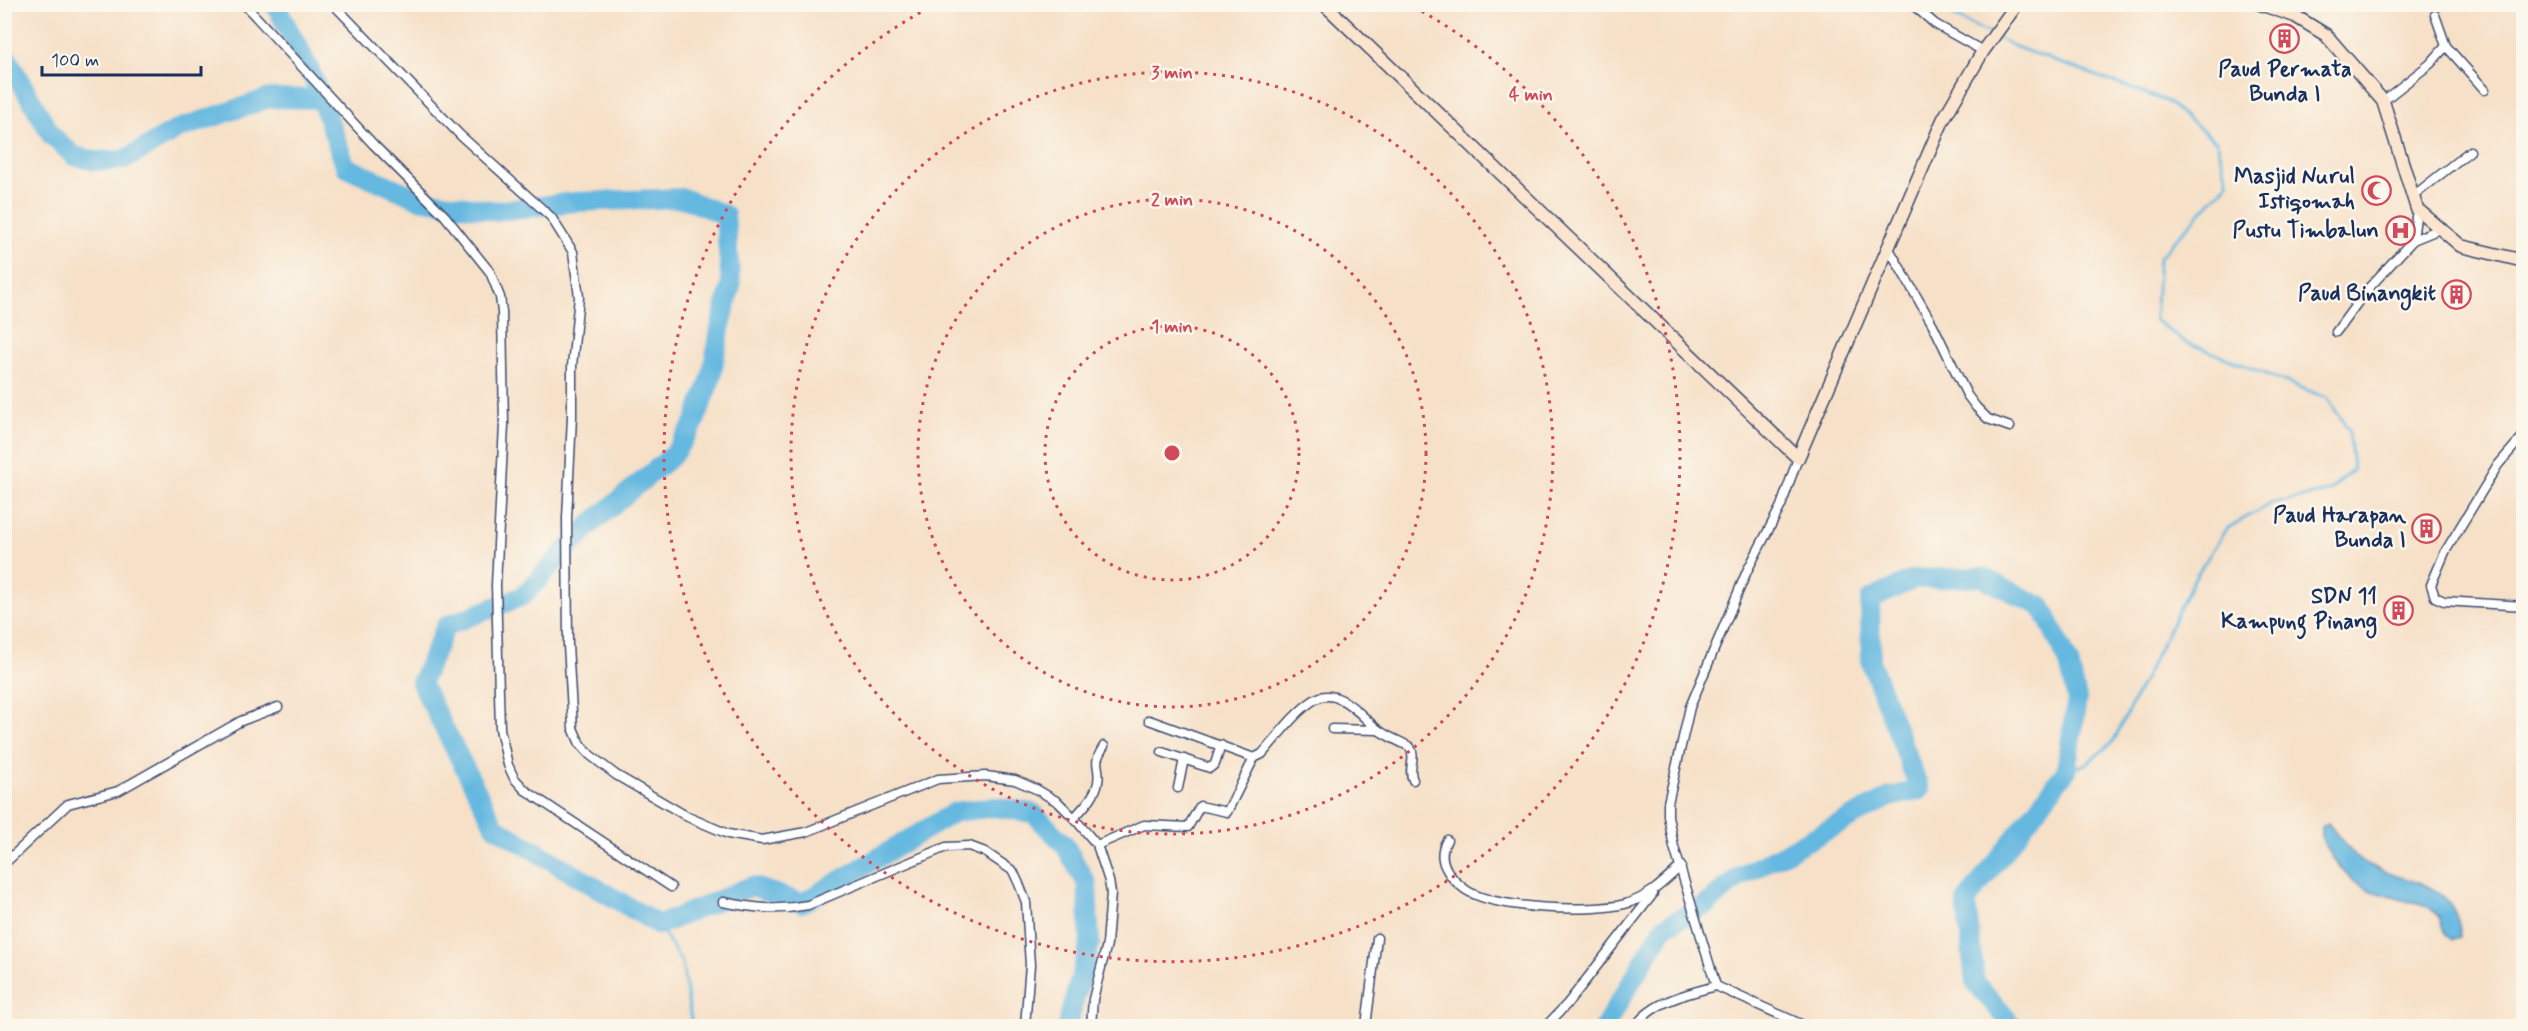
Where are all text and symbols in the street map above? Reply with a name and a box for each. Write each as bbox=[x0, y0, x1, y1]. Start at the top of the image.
building icon: Paud Permata Bunda I bbox=[2269, 22, 2301, 54]
scale bar bbox=[42, 39, 201, 77]
text: 100 m bbox=[51, 49, 99, 73]
place label: Paud Permata Bunda I bbox=[2218, 56, 2352, 109]
text: 3 min bbox=[1151, 61, 1193, 85]
text: 4 min bbox=[1509, 83, 1553, 107]
place label: Masjid Nurul Istiqomah bbox=[2234, 163, 2355, 216]
mosque icon: Masjid Nurul Istiqomah bbox=[2360, 174, 2392, 206]
text: 2 min bbox=[1151, 188, 1193, 212]
hospital icon: Pustu Timbalun bbox=[2384, 215, 2416, 247]
place label: Pustu Timbalun bbox=[2233, 217, 2379, 245]
building icon: Paud Binangkit bbox=[2441, 278, 2473, 310]
place label: Paud Binangkit bbox=[2298, 280, 2436, 311]
text: 1 min bbox=[1151, 315, 1193, 339]
centre of rings bbox=[1162, 443, 1182, 463]
place label: Paud Harapan Bunda I bbox=[2273, 502, 2407, 555]
building icon: Paud Harapan Bunda I bbox=[2411, 513, 2443, 545]
place label: SDN 11 Kampung Pinang bbox=[2221, 583, 2377, 640]
building icon: SDN 11 Kampung Pinang bbox=[2382, 594, 2414, 626]

